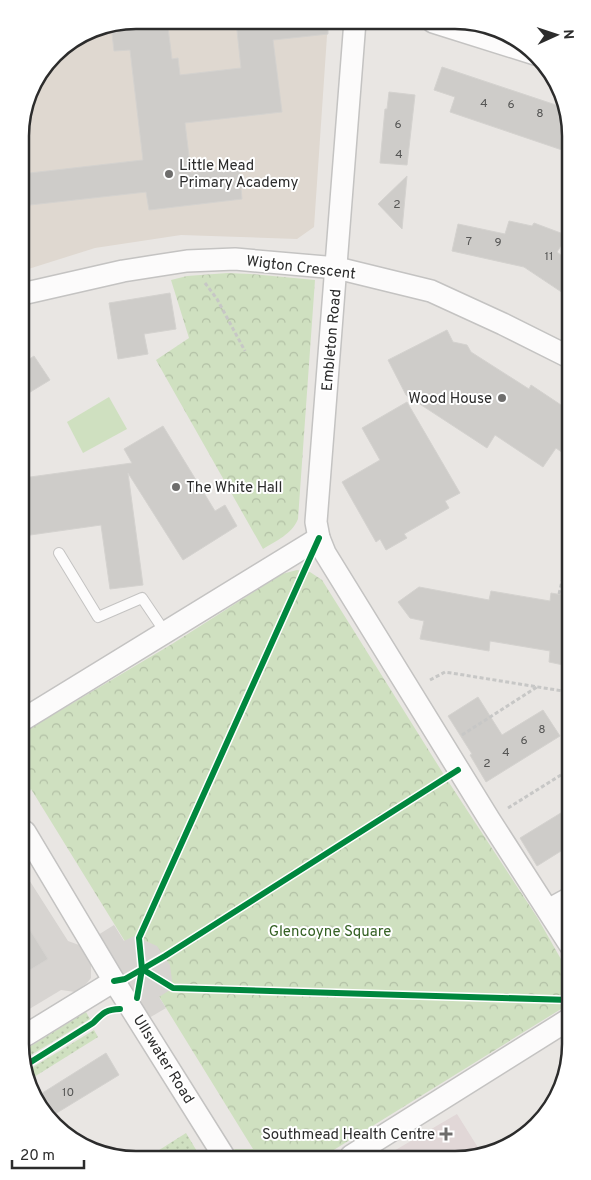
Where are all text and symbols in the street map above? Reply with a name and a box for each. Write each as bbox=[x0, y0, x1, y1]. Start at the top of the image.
north arrow bbox=[531, 10, 581, 60]
text: N bbox=[559, 29, 576, 40]
house number: 4 bbox=[480, 96, 488, 112]
house number: 6 bbox=[507, 97, 515, 113]
house number: 8 bbox=[536, 106, 544, 122]
house number: 6 bbox=[394, 117, 402, 133]
house number: 4 bbox=[395, 147, 403, 163]
place label: Little Mead Primary Academy bbox=[179, 157, 299, 193]
marker: Little Mead Primary Academy bbox=[163, 168, 175, 180]
house number: 2 bbox=[393, 197, 401, 213]
house number: 7 bbox=[466, 234, 472, 250]
house number: 9 bbox=[494, 235, 502, 251]
house number: 11 bbox=[545, 249, 553, 265]
street label: Wigton Crescent bbox=[245, 252, 357, 285]
street label: Embleton Road bbox=[319, 288, 346, 392]
place label: Wood House bbox=[408, 390, 492, 409]
marker: Wood House bbox=[496, 392, 508, 404]
place label: The White Hall bbox=[186, 479, 282, 498]
marker: The White Hall bbox=[170, 481, 182, 493]
house number: 8 bbox=[538, 722, 546, 738]
house number: 6 bbox=[520, 733, 528, 749]
house number: 4 bbox=[502, 745, 510, 761]
house number: 2 bbox=[483, 756, 491, 772]
park label: Glencoyne Square bbox=[269, 923, 391, 942]
street label: Ullswater Road bbox=[128, 1012, 198, 1108]
house number: 10 bbox=[62, 1085, 74, 1101]
place label: Southmead Health Centre bbox=[262, 1126, 435, 1145]
marker: Southmead Health Centre bbox=[439, 1127, 453, 1141]
scale bar bbox=[12, 1138, 85, 1170]
text: 20 m bbox=[20, 1147, 55, 1166]

